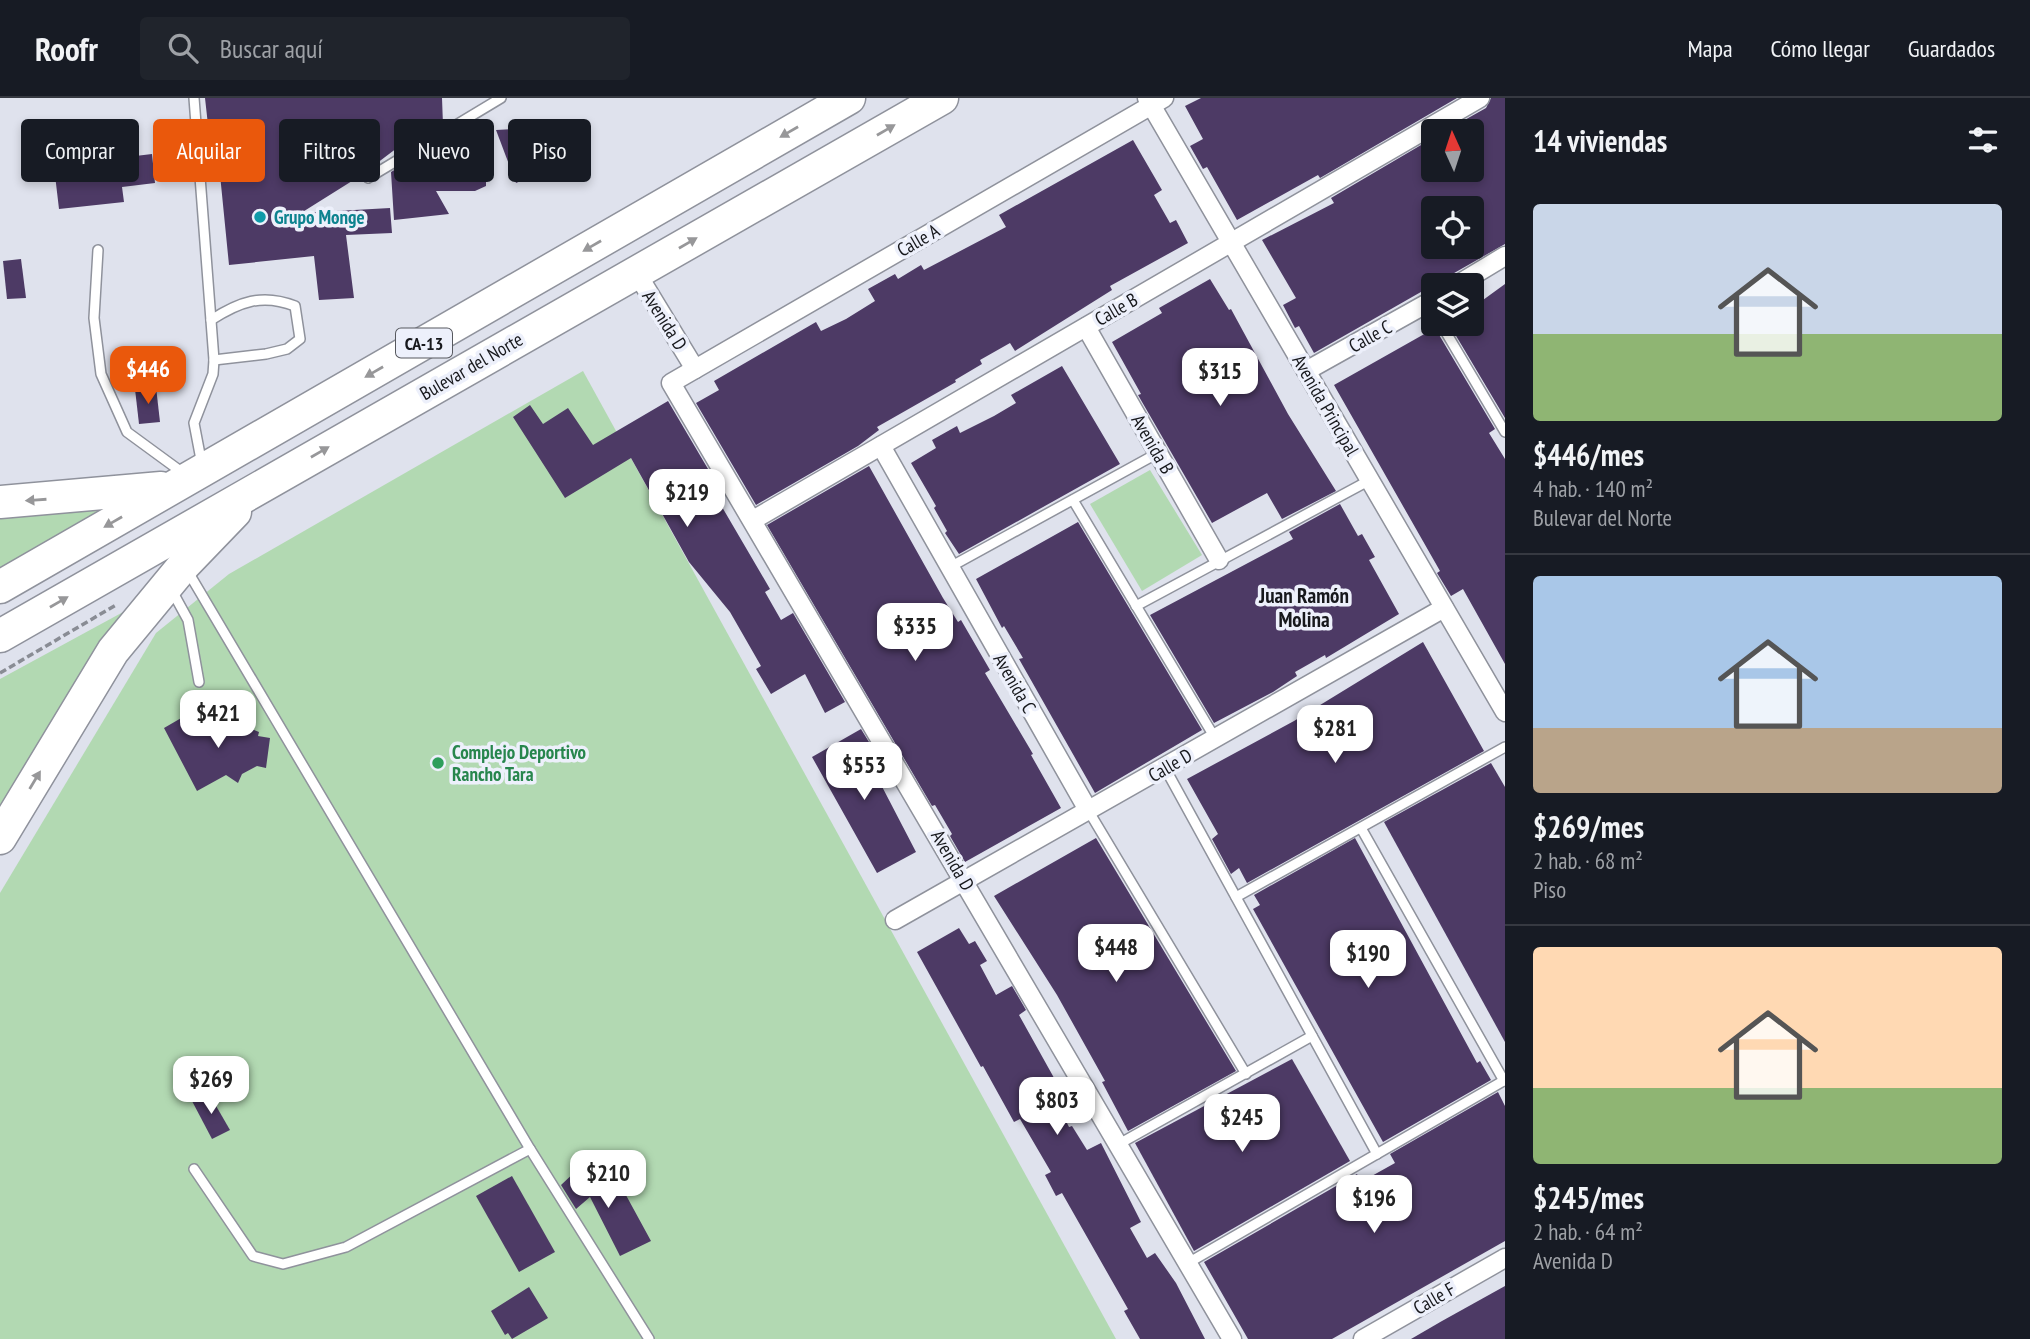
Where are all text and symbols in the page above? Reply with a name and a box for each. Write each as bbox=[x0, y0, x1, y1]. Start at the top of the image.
search box bbox=[140, 17, 630, 80]
text: Roofr bbox=[35, 27, 98, 70]
icon: search bbox=[164, 29, 202, 67]
text: Buscar aquí bbox=[220, 32, 323, 65]
text: Mapa bbox=[1688, 33, 1733, 64]
text: Cómo llegar bbox=[1771, 33, 1870, 64]
text: Guardados bbox=[1908, 33, 1995, 64]
chip: Comprar bbox=[21, 119, 139, 182]
chip: Alquilar bbox=[153, 119, 265, 182]
chip: Filtros bbox=[279, 119, 380, 182]
chip: Nuevo bbox=[394, 119, 494, 182]
chip: Piso bbox=[508, 119, 591, 182]
north arrow bbox=[1421, 119, 1484, 182]
map controls bbox=[1421, 119, 1484, 336]
text: 14 viviendas bbox=[1533, 121, 1667, 160]
icon: filters bbox=[1964, 121, 2002, 159]
one-way arrow bbox=[876, 124, 895, 136]
one-way arrow bbox=[780, 126, 799, 138]
button: locate bbox=[1421, 196, 1484, 259]
place label: Grupo Monge bbox=[274, 205, 365, 229]
marker: Grupo Monge bbox=[252, 209, 268, 225]
street label: Calle A bbox=[892, 218, 944, 262]
one-way arrow bbox=[678, 237, 697, 249]
one-way arrow bbox=[583, 240, 602, 252]
icon: home bbox=[1705, 249, 1831, 375]
button: layers bbox=[1421, 273, 1484, 336]
street label: Avenida D bbox=[637, 286, 693, 354]
street label: Calle B bbox=[1090, 287, 1142, 331]
street label: Calle C bbox=[1344, 314, 1396, 358]
street label: Bulevar del Norte bbox=[415, 327, 527, 405]
road number: CA-13 bbox=[396, 328, 452, 358]
pin: $446 bbox=[107, 346, 189, 406]
pin: $315 bbox=[1179, 348, 1261, 408]
street label: Avenida Principal bbox=[1287, 350, 1365, 460]
text: $446 bbox=[126, 354, 170, 383]
text: $315 bbox=[1198, 356, 1242, 385]
one-way arrow bbox=[365, 366, 384, 378]
street label: Avenida B bbox=[1126, 410, 1180, 478]
text: $446/mes bbox=[1533, 435, 1644, 474]
one-way arrow bbox=[310, 446, 329, 458]
pin: $219 bbox=[646, 470, 728, 529]
text: 4 hab. · 140 m² bbox=[1533, 474, 1653, 503]
text: $219 bbox=[665, 477, 709, 506]
one-way arrow bbox=[24, 495, 46, 506]
text: Bulevar del Norte bbox=[1533, 503, 1672, 532]
one-way arrow bbox=[104, 516, 123, 528]
district label: Juan Ramón Molina bbox=[1258, 582, 1349, 633]
one-way arrow bbox=[49, 596, 69, 608]
pin: $335 bbox=[874, 603, 956, 663]
text: $335 bbox=[893, 611, 937, 640]
icon: home bbox=[1705, 621, 1831, 747]
street label: Avenida C bbox=[988, 649, 1042, 717]
pin: $421 bbox=[177, 690, 259, 750]
text: $421 bbox=[196, 698, 240, 727]
pin: $281 bbox=[1294, 706, 1376, 765]
text: $281 bbox=[1313, 713, 1357, 742]
place label: Complejo Deportivo Rancho Tara bbox=[452, 740, 586, 786]
pin: $553 bbox=[823, 742, 905, 802]
street label: Calle D bbox=[1144, 743, 1196, 787]
text: $553 bbox=[842, 750, 886, 779]
marker: Complejo Deportivo Rancho Tara bbox=[430, 755, 446, 771]
one-way arrow bbox=[29, 770, 42, 789]
text: $269/mes bbox=[1533, 807, 1644, 846]
street label: Avenida D bbox=[926, 825, 980, 895]
text: 2 hab. · 68 m² bbox=[1533, 846, 1643, 875]
text: Piso bbox=[1533, 875, 1566, 904]
pin: $448 bbox=[1075, 924, 1157, 984]
pin: $190 bbox=[1327, 930, 1409, 990]
text: $448 bbox=[1094, 932, 1138, 961]
text: $190 bbox=[1346, 938, 1390, 967]
icon: home bbox=[1705, 992, 1831, 1118]
pin: $269 bbox=[170, 1056, 252, 1116]
text: $269 bbox=[189, 1064, 233, 1093]
pin: $803 bbox=[1016, 1077, 1098, 1137]
text: $803 bbox=[1035, 1085, 1079, 1114]
pin: $245 bbox=[1201, 1094, 1283, 1154]
text: $245 bbox=[1220, 1102, 1264, 1131]
pin: $210 bbox=[567, 1150, 649, 1210]
text: $210 bbox=[586, 1158, 630, 1187]
pin: $196 bbox=[1333, 1176, 1415, 1235]
text: $245/mes bbox=[1533, 1178, 1644, 1217]
text: $196 bbox=[1352, 1183, 1396, 1212]
text: 2 hab. · 64 m² bbox=[1533, 1217, 1643, 1246]
text: Avenida D bbox=[1533, 1246, 1613, 1275]
street label: Calle F bbox=[1409, 1276, 1459, 1320]

